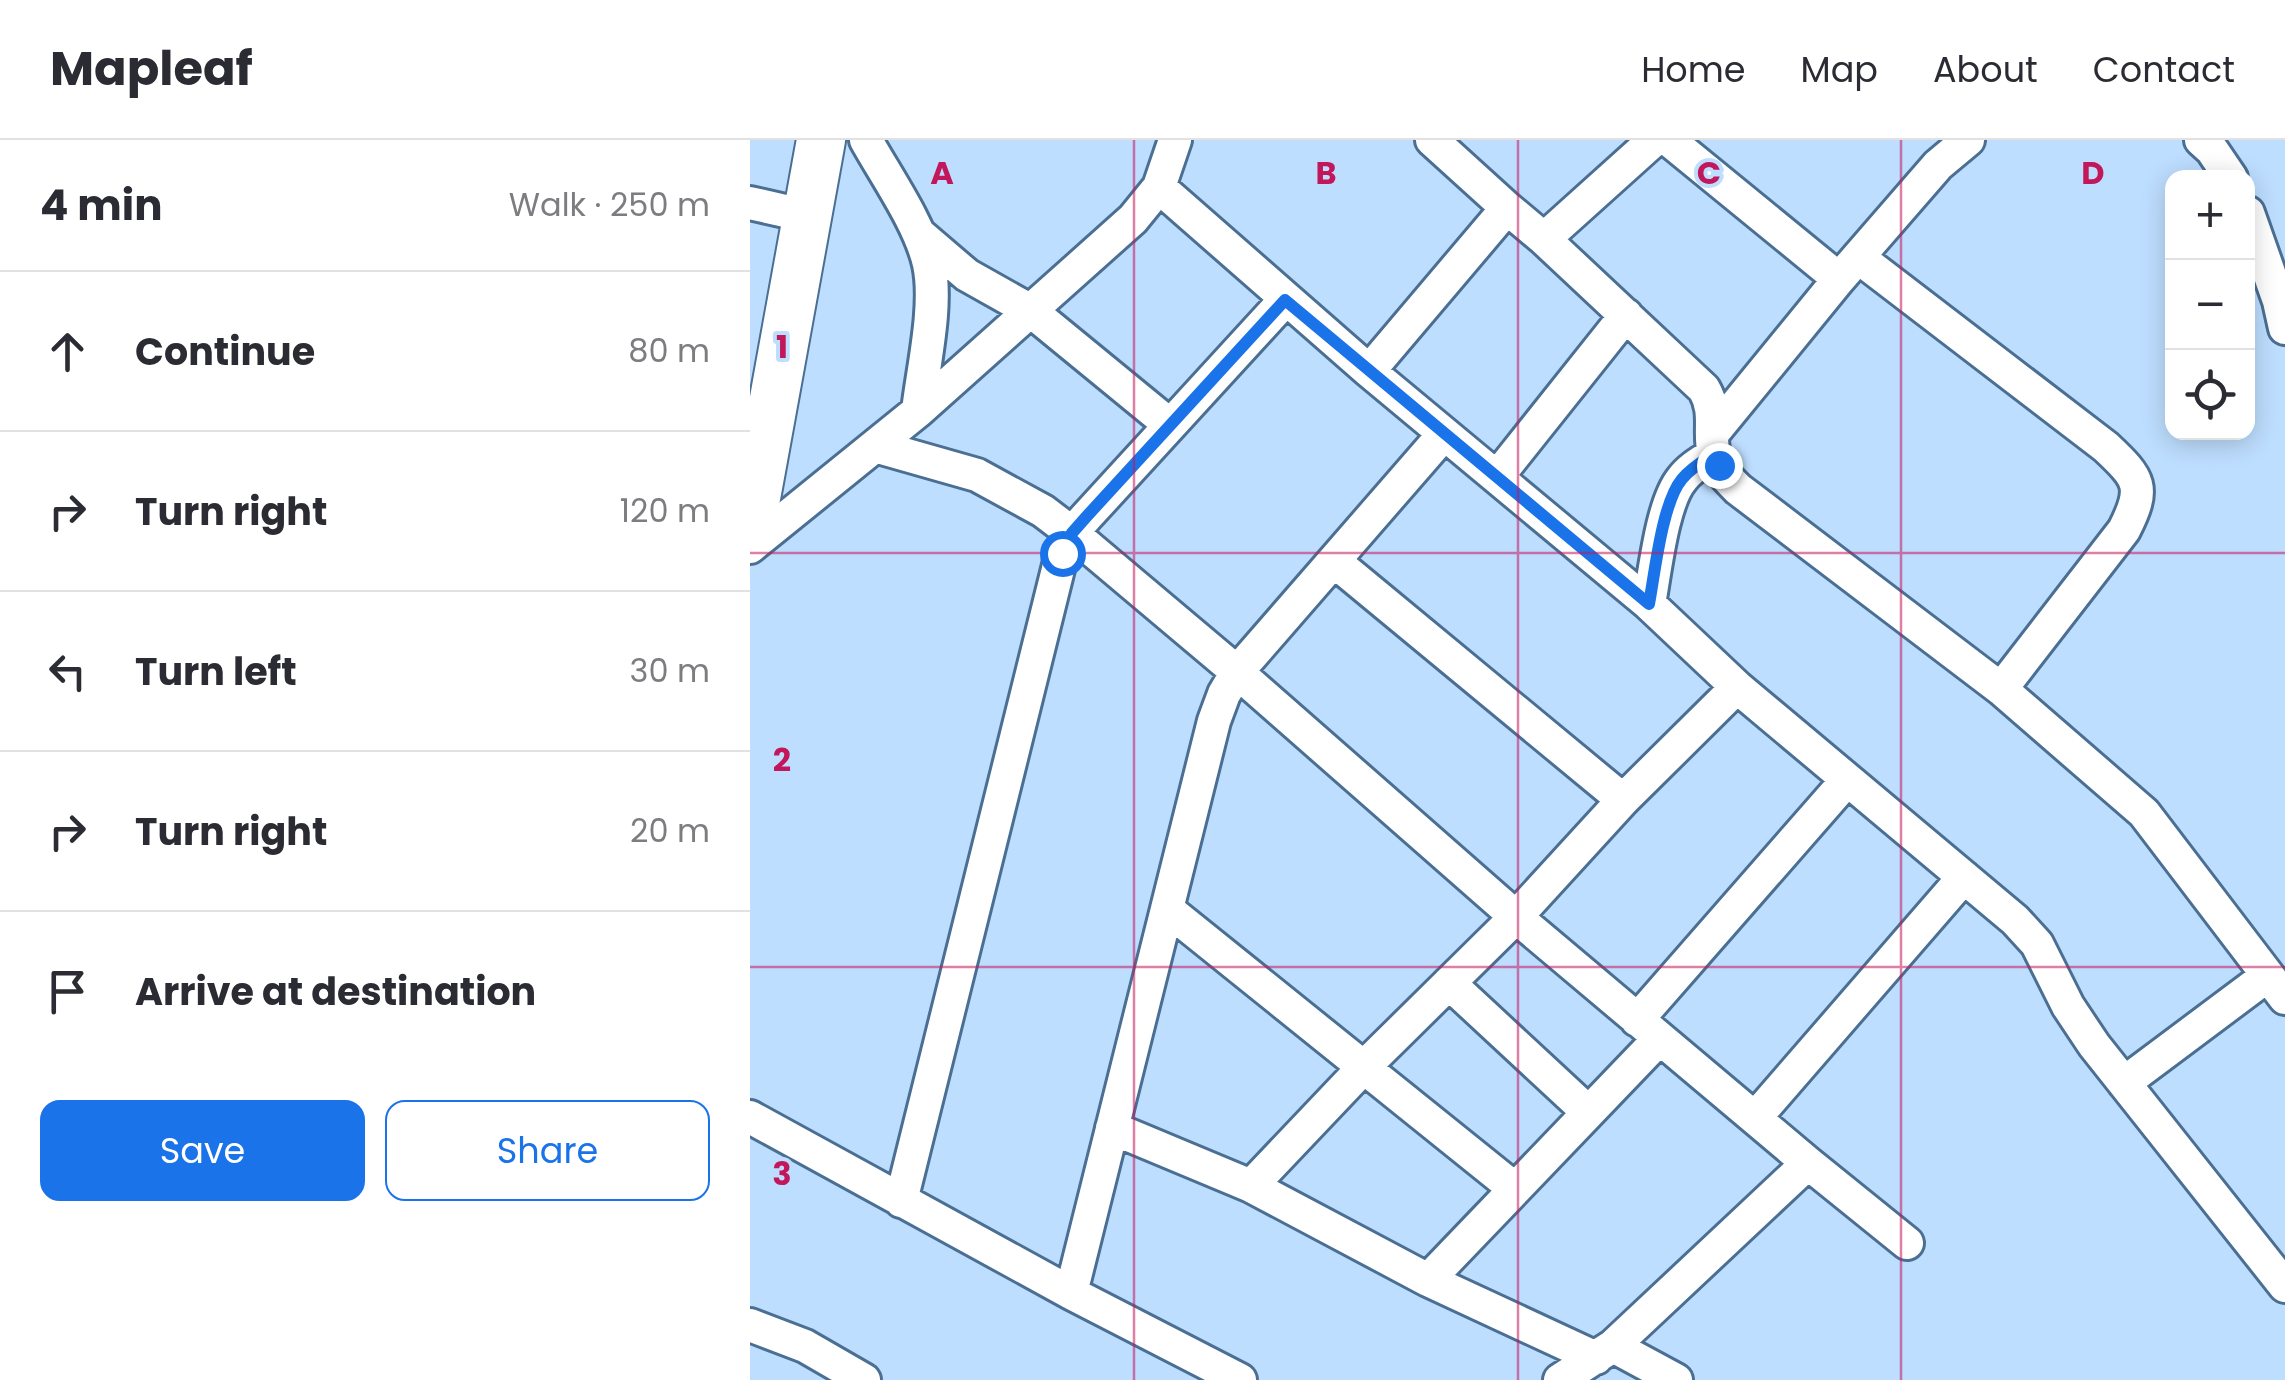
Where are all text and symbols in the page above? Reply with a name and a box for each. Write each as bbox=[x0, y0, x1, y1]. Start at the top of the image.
text: Mapleaf bbox=[50, 35, 253, 102]
text: Home bbox=[1641, 45, 1746, 94]
text: Map bbox=[1801, 45, 1878, 94]
text: About bbox=[1933, 45, 2038, 94]
text: Contact bbox=[2093, 45, 2235, 94]
text: A bbox=[930, 150, 954, 195]
text: B bbox=[1315, 150, 1337, 195]
text: C bbox=[1697, 150, 1721, 195]
text: D bbox=[2081, 150, 2105, 195]
map controls bbox=[2165, 170, 2255, 440]
button: + bbox=[2165, 170, 2255, 260]
text: 4 min bbox=[40, 176, 163, 235]
text: Walk · 250 m bbox=[509, 182, 710, 227]
button: − bbox=[2165, 260, 2255, 350]
icon: ahead bbox=[40, 324, 95, 379]
text: 1 bbox=[776, 324, 788, 369]
text: Continue bbox=[135, 325, 315, 378]
text: 80 m bbox=[628, 328, 710, 373]
button: locate bbox=[2165, 350, 2255, 440]
route end bbox=[1697, 443, 1743, 489]
icon: right bbox=[40, 484, 95, 539]
text: Turn right bbox=[135, 485, 327, 538]
text: 120 m bbox=[620, 488, 710, 533]
route start bbox=[1040, 531, 1086, 577]
icon: left bbox=[40, 644, 95, 699]
text: Turn left bbox=[135, 645, 297, 698]
text: 30 m bbox=[630, 648, 710, 693]
text: 2 bbox=[773, 737, 791, 782]
icon: right bbox=[40, 804, 95, 859]
text: Turn right bbox=[135, 805, 327, 858]
text: 20 m bbox=[630, 808, 710, 853]
icon: arrive bbox=[40, 964, 95, 1019]
text: Arrive at destination bbox=[135, 965, 536, 1018]
button: Save bbox=[40, 1100, 365, 1201]
button: Share bbox=[385, 1100, 710, 1201]
text: 3 bbox=[772, 1151, 792, 1196]

